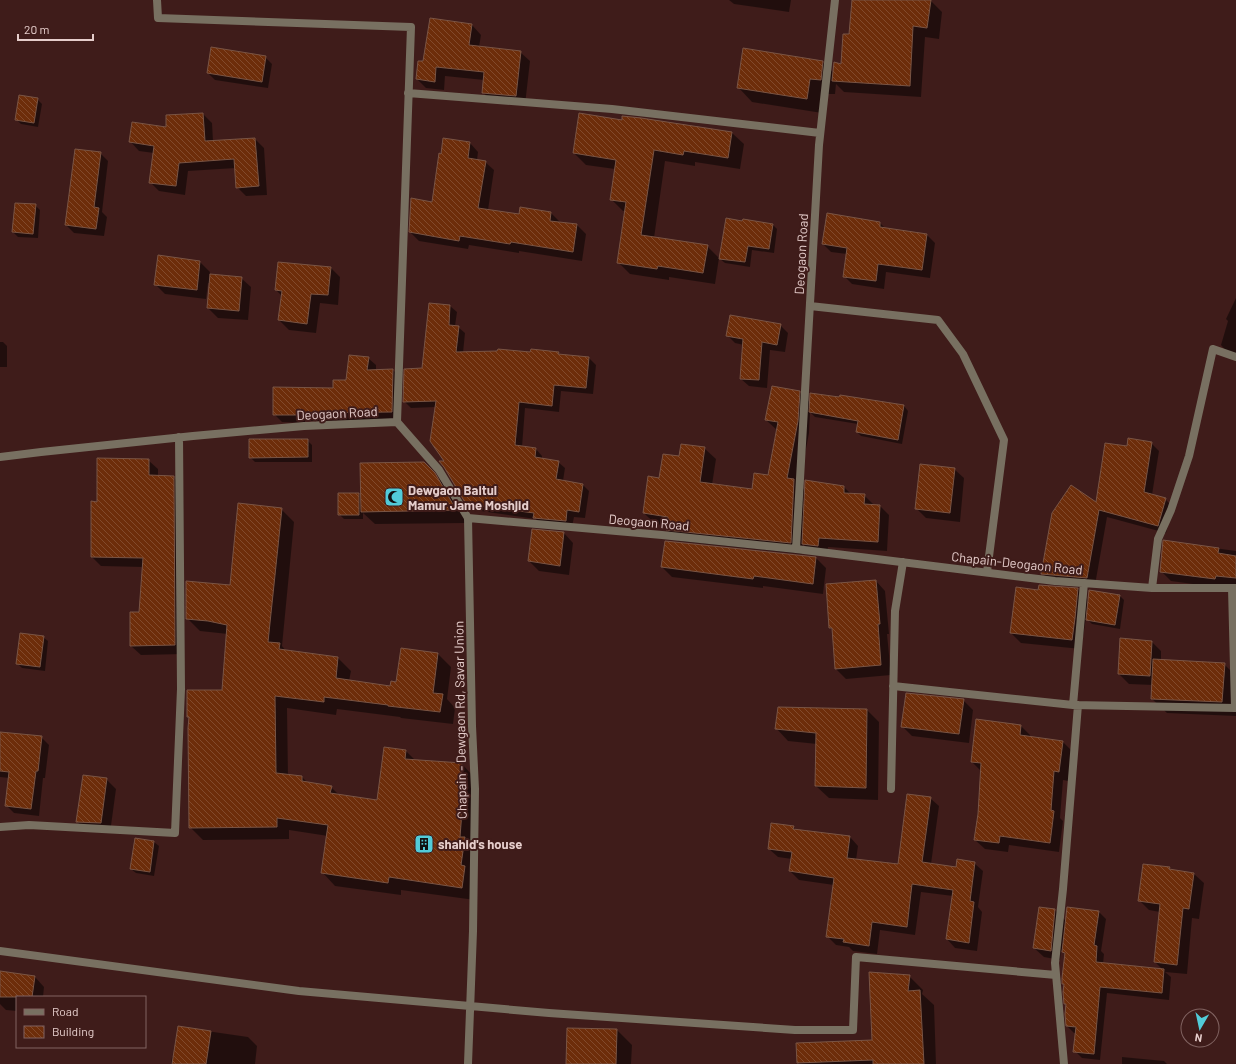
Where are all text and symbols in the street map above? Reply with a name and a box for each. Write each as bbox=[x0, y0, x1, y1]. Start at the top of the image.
scale bar bbox=[18, 16, 93, 42]
text: 20 m bbox=[24, 22, 50, 36]
street label: Deogaon Road bbox=[791, 213, 811, 295]
street label: Deogaon Road bbox=[296, 403, 378, 423]
place label: Dewgaon Baitul Mamur Jame Moshjid bbox=[408, 482, 529, 513]
mosque icon: Dewgaon Baitul Mamur Jame Moshjid bbox=[383, 486, 405, 508]
street label: Deogaon Road bbox=[608, 510, 690, 534]
street label: Chapain-Deogaon Road bbox=[951, 548, 1083, 578]
street label: Chapain - Dewgaon Rd, Savar Union bbox=[450, 621, 470, 819]
building icon: shahid's house bbox=[413, 833, 435, 855]
place label: shahid's house bbox=[438, 836, 522, 852]
legend bbox=[16, 996, 146, 1048]
text: Road bbox=[52, 1004, 79, 1018]
north arrow bbox=[1180, 1008, 1220, 1048]
text: Building bbox=[52, 1024, 94, 1038]
text: N bbox=[1194, 1031, 1203, 1045]

